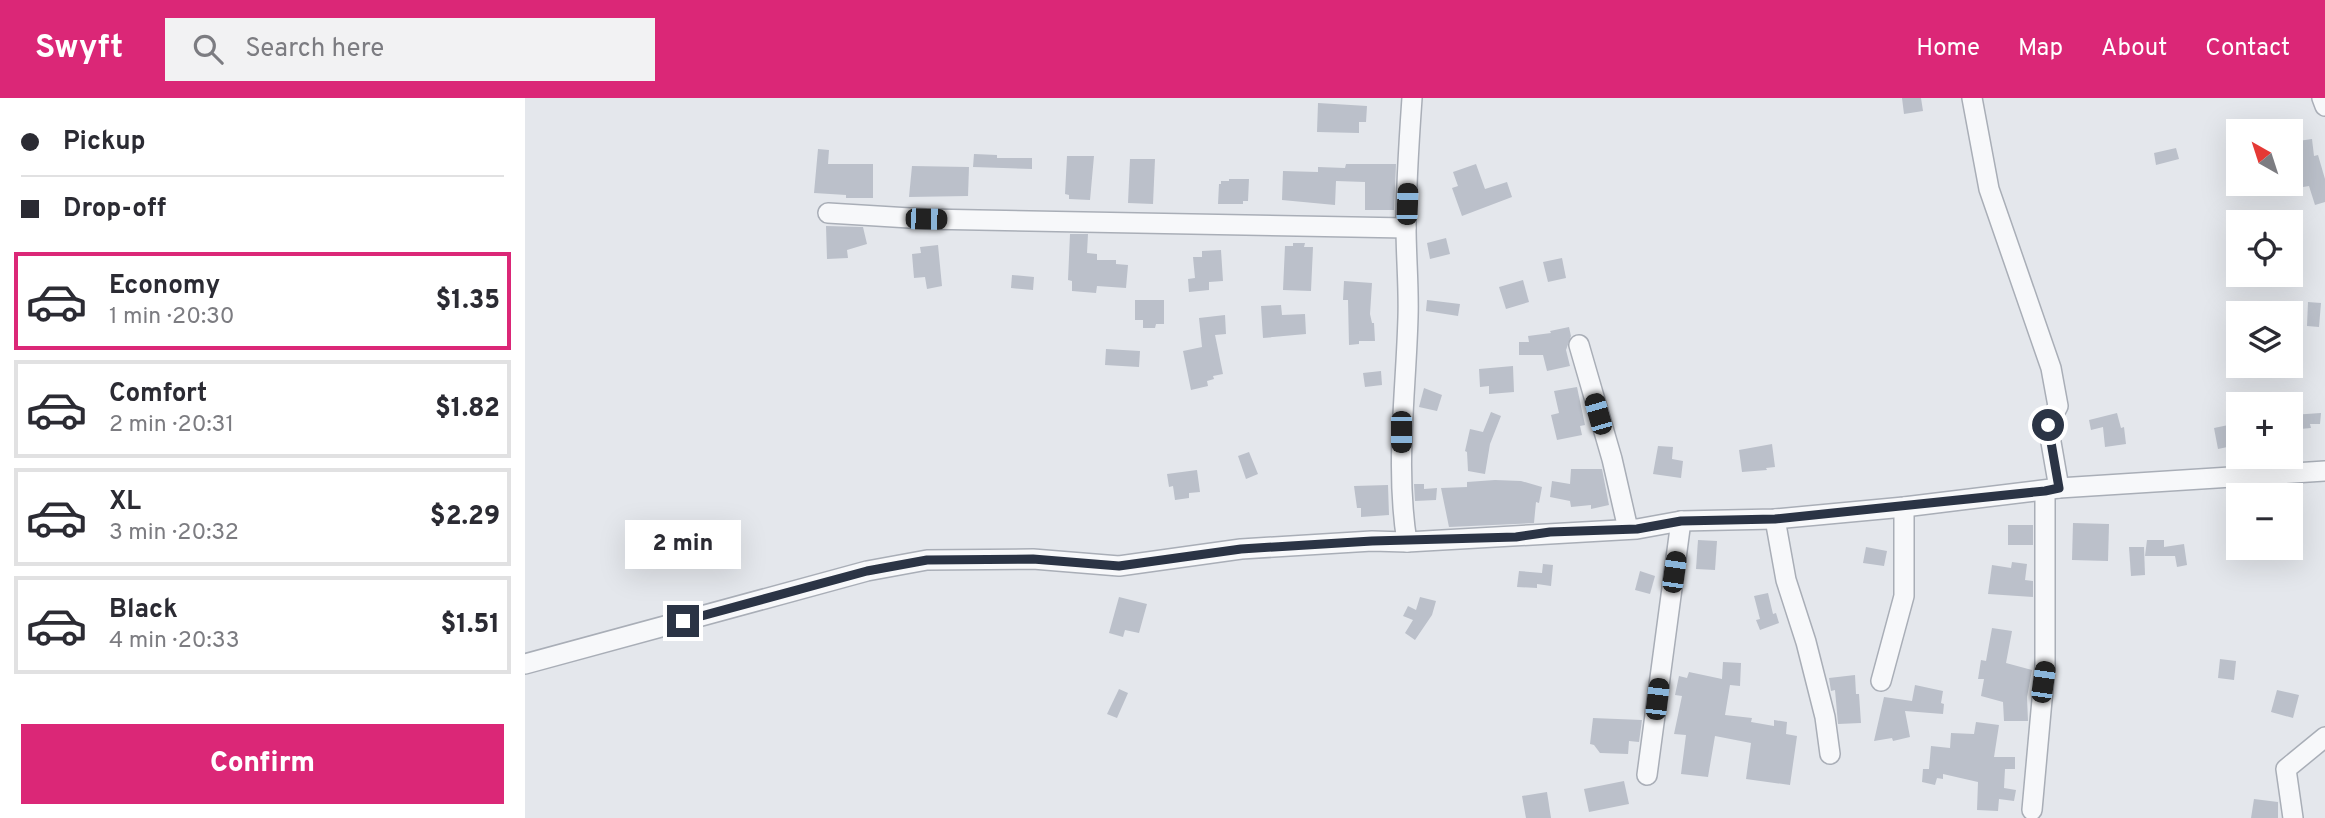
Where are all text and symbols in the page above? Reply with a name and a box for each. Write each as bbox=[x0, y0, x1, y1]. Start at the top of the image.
search box bbox=[165, 18, 655, 81]
text: Swyft bbox=[35, 28, 123, 70]
icon: search bbox=[189, 30, 227, 68]
text: Search here bbox=[245, 33, 384, 66]
text: Home bbox=[1916, 34, 1980, 64]
text: Map bbox=[2018, 34, 2063, 64]
text: About bbox=[2101, 34, 2167, 64]
text: Contact bbox=[2205, 34, 2290, 64]
north arrow bbox=[2226, 119, 2303, 196]
map controls bbox=[2226, 119, 2303, 560]
text: Pickup bbox=[63, 126, 146, 159]
car bbox=[1396, 183, 1419, 225]
text: Drop-off bbox=[63, 193, 166, 226]
car bbox=[905, 208, 948, 230]
button: locate bbox=[2226, 210, 2303, 287]
icon: car bbox=[25, 270, 88, 333]
text: Economy bbox=[109, 270, 220, 303]
text: $1.35 bbox=[435, 285, 500, 318]
button: layers bbox=[2226, 301, 2303, 378]
text: 1 min · 20:30 bbox=[109, 303, 234, 332]
icon: car bbox=[25, 378, 88, 441]
text: Comfort bbox=[109, 378, 207, 411]
car bbox=[1583, 391, 1614, 437]
button: + bbox=[2226, 392, 2303, 469]
text: $1.82 bbox=[435, 393, 500, 426]
route start bbox=[2032, 409, 2064, 441]
text: 2 min · 20:31 bbox=[109, 411, 234, 440]
car bbox=[1391, 411, 1412, 453]
button: − bbox=[2226, 483, 2303, 560]
icon: car bbox=[25, 486, 88, 549]
text: XL bbox=[109, 486, 141, 519]
text: $2.29 bbox=[430, 501, 500, 534]
text: 3 min · 20:32 bbox=[109, 519, 239, 548]
callout: 2 min bbox=[625, 519, 741, 568]
text: 2 min bbox=[653, 530, 713, 559]
car bbox=[1661, 550, 1688, 594]
icon: car bbox=[25, 594, 88, 657]
text: Black bbox=[109, 594, 178, 627]
route end bbox=[667, 605, 699, 637]
text: $1.51 bbox=[440, 609, 500, 642]
text: 4 min · 20:33 bbox=[109, 627, 239, 656]
car bbox=[2030, 660, 2057, 704]
car bbox=[1645, 677, 1670, 721]
button: Confirm bbox=[21, 724, 504, 804]

